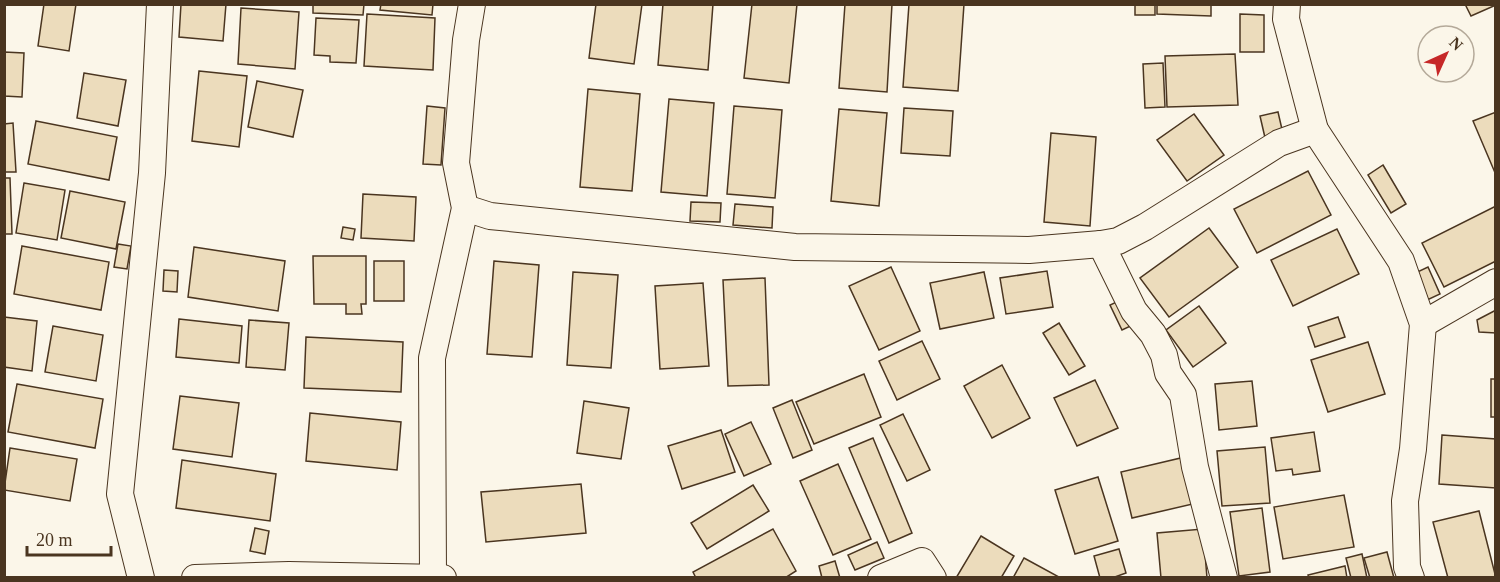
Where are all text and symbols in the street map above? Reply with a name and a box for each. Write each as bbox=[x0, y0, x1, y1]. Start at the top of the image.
north arrow bbox=[1416, 24, 1476, 84]
text: N bbox=[1446, 34, 1467, 54]
scale bar bbox=[27, 519, 111, 557]
text: 20 m bbox=[36, 530, 73, 550]

